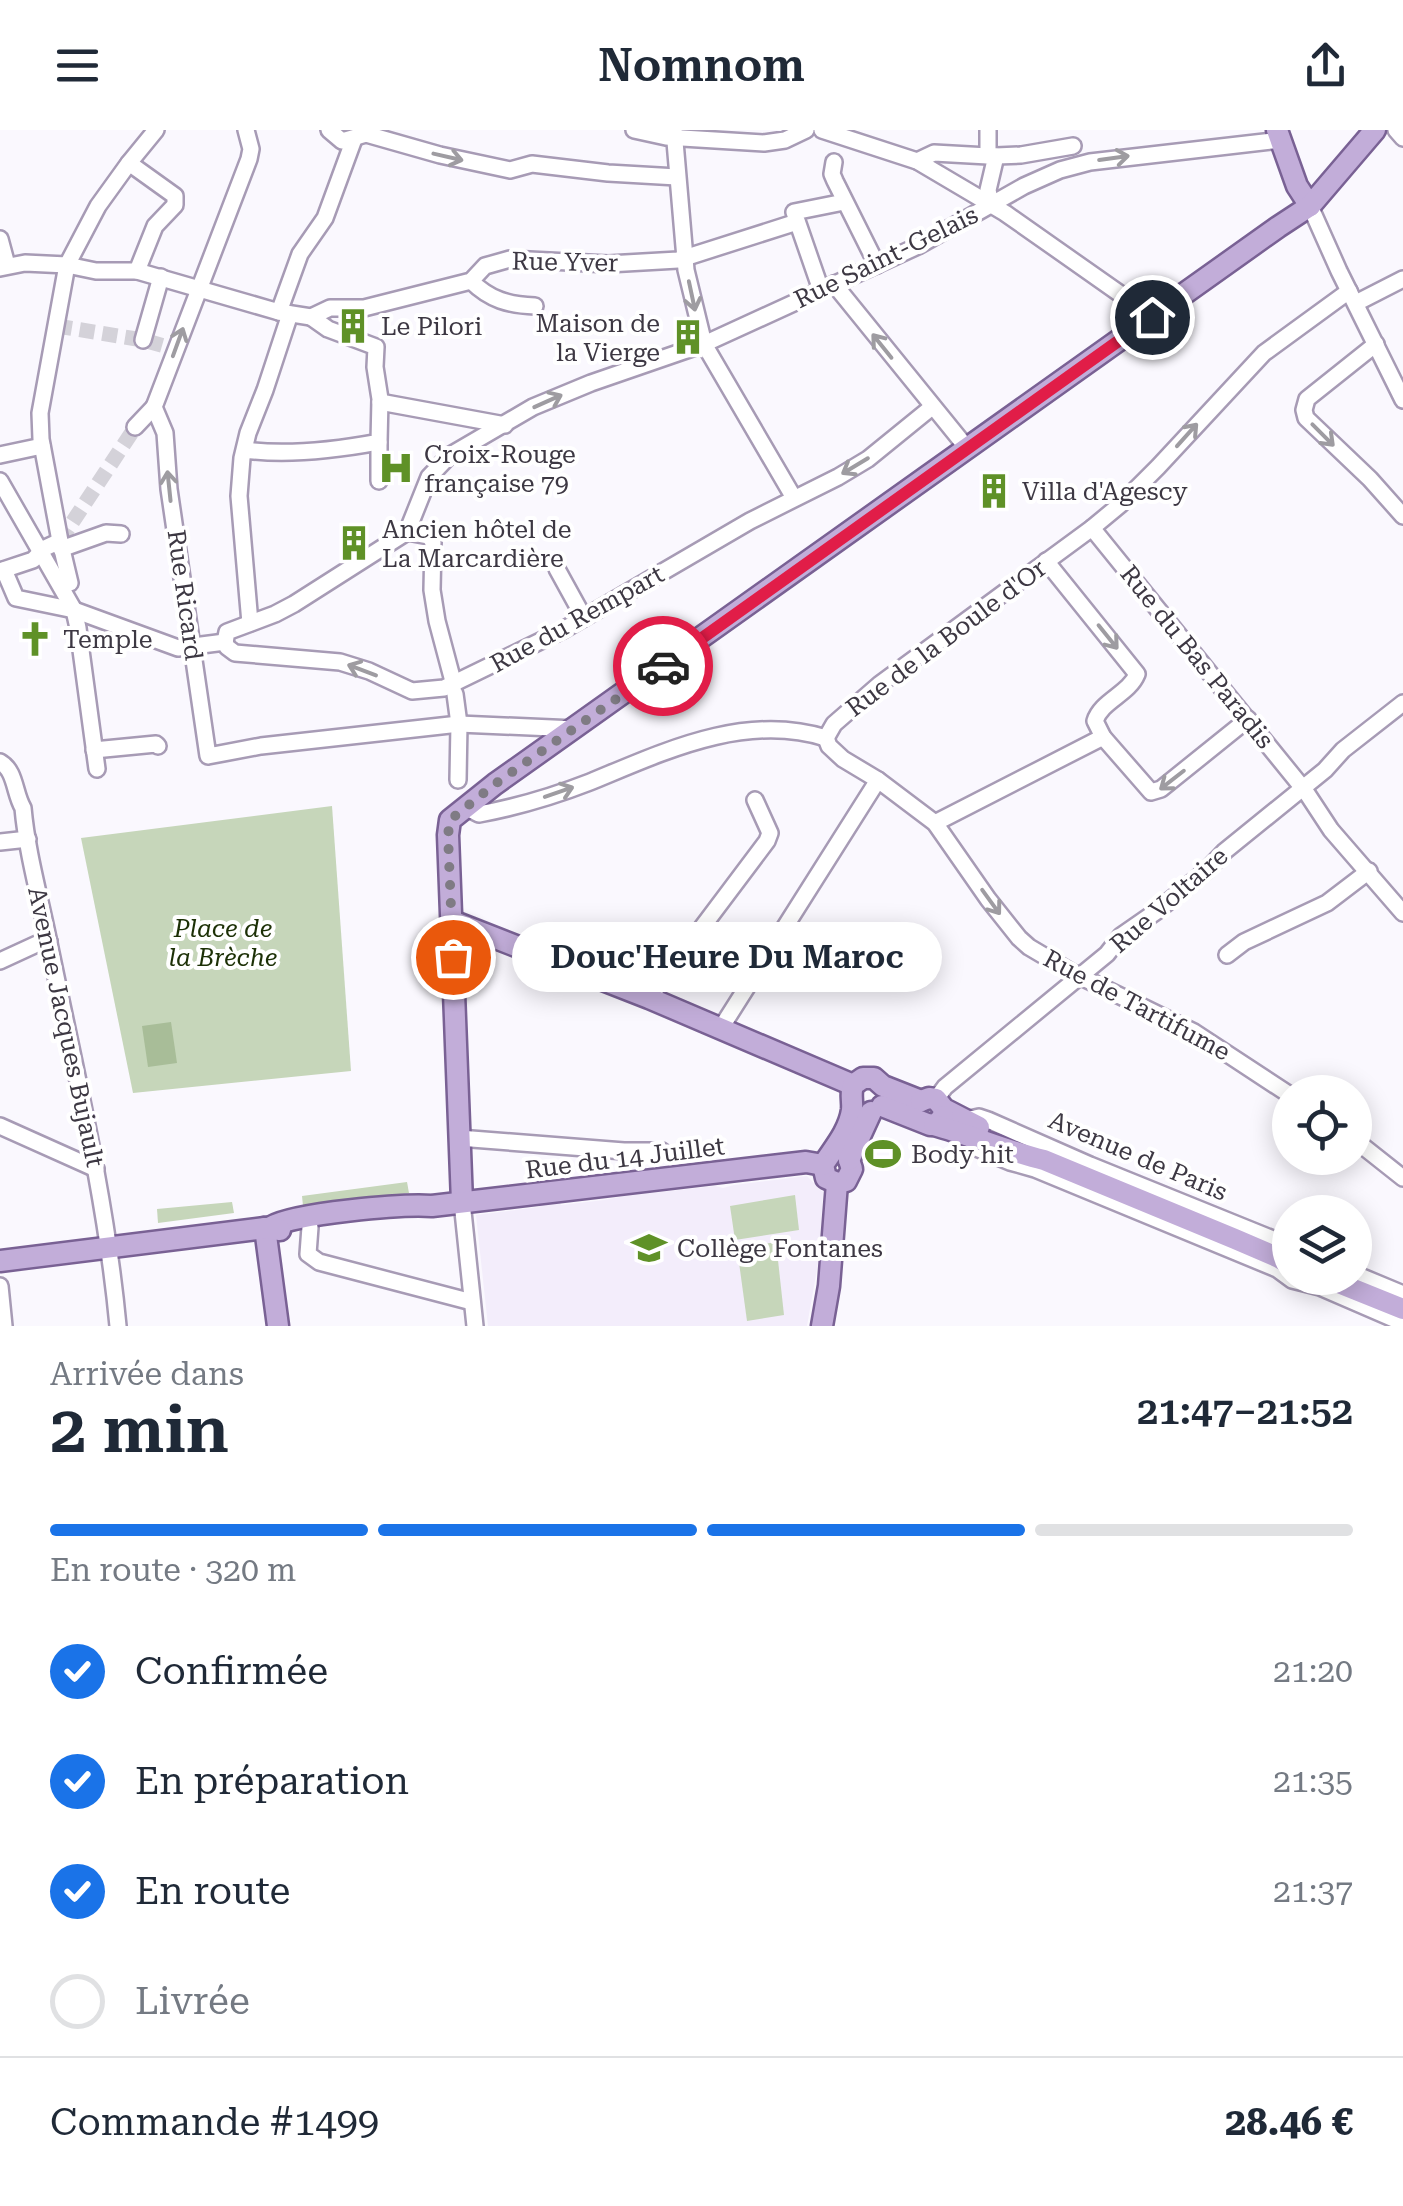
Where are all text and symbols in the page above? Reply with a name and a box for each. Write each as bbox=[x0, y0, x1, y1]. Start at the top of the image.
icon: menu bbox=[50, 38, 105, 93]
icon: share bbox=[1298, 38, 1353, 93]
text: Nomnom bbox=[598, 39, 805, 92]
one-way arrow bbox=[431, 149, 463, 167]
one-way arrow bbox=[1097, 149, 1130, 167]
street label: Rue Saint-Gelais bbox=[789, 200, 983, 314]
street label: Rue Yver bbox=[511, 247, 619, 277]
pin bbox=[1110, 275, 1195, 360]
one-way arrow bbox=[684, 279, 702, 311]
icon: home bbox=[1125, 290, 1180, 345]
building icon: Le Pilori bbox=[334, 307, 372, 345]
place label: Maison de la Vierge bbox=[535, 309, 660, 367]
place label: Le Pilori bbox=[381, 312, 482, 341]
building icon: Maison de la Vierge bbox=[669, 318, 707, 356]
one-way arrow bbox=[170, 328, 188, 359]
one-way arrow bbox=[872, 334, 894, 360]
one-way arrow bbox=[532, 391, 563, 409]
one-way arrow bbox=[1311, 422, 1335, 446]
one-way arrow bbox=[1175, 423, 1198, 448]
place label: Croix-Rouge française 79 bbox=[424, 440, 576, 498]
hospital icon: Croix-Rouge française 79 bbox=[377, 449, 415, 487]
one-way arrow bbox=[841, 456, 870, 476]
one-way arrow bbox=[160, 471, 179, 503]
building icon: Villa d'Agescy bbox=[975, 472, 1013, 510]
place label: Villa d'Agescy bbox=[1022, 477, 1188, 506]
place label: Ancien hôtel de La Marcardière bbox=[382, 515, 572, 573]
building icon: Ancien hôtel de La Marcardière bbox=[335, 524, 373, 562]
street label: Rue Ricard bbox=[161, 528, 209, 662]
street label: Rue de la Boule d'Or bbox=[840, 553, 1052, 723]
street label: Rue du Rempart bbox=[485, 559, 669, 679]
street label: Rue du Bas Paradis bbox=[1114, 560, 1280, 754]
courier bbox=[613, 616, 713, 716]
church icon: Temple bbox=[16, 620, 54, 658]
one-way arrow bbox=[1097, 623, 1118, 650]
place label: Temple bbox=[63, 625, 152, 654]
icon: car bbox=[636, 639, 691, 694]
one-way arrow bbox=[348, 660, 379, 678]
one-way arrow bbox=[1159, 769, 1186, 790]
one-way arrow bbox=[543, 782, 574, 800]
street label: Rue Voltaire bbox=[1104, 841, 1234, 959]
street label: Avenue Jacques Bujault bbox=[22, 884, 110, 1170]
one-way arrow bbox=[980, 888, 1001, 915]
park label: Place de la Brèche bbox=[169, 914, 277, 972]
pin bbox=[411, 915, 496, 1000]
callout: Douc'Heure Du Maroc bbox=[513, 922, 943, 992]
icon: bag bbox=[426, 930, 481, 985]
text: Douc'Heure Du Maroc bbox=[550, 938, 904, 976]
street label: Rue de Tartifume bbox=[1039, 944, 1235, 1066]
map controls bbox=[1272, 1075, 1372, 1295]
button: locate bbox=[1272, 1075, 1372, 1175]
street label: Avenue de Paris bbox=[1044, 1105, 1232, 1207]
street label: Rue du 14 Juillet bbox=[524, 1131, 726, 1185]
sports icon: Body hit bbox=[864, 1135, 902, 1173]
place label: Body hit bbox=[911, 1140, 1014, 1169]
button: layers bbox=[1272, 1195, 1372, 1295]
school or university icon: Collège Fontanes bbox=[630, 1229, 668, 1267]
place label: Collège Fontanes bbox=[677, 1234, 883, 1263]
text: Arrivée dans bbox=[50, 1355, 244, 1393]
text: 21:47–21:52 bbox=[1137, 1389, 1353, 1433]
text: 2 min bbox=[50, 1392, 229, 1468]
text: En route · 320 m bbox=[50, 1551, 296, 1589]
icon: check bbox=[50, 1644, 105, 1699]
text: Confirmée bbox=[135, 1649, 328, 1693]
text: 21:20 bbox=[1273, 1652, 1353, 1690]
icon: check bbox=[50, 1754, 105, 1809]
text: En préparation bbox=[135, 1759, 409, 1803]
text: 21:35 bbox=[1273, 1762, 1353, 1800]
icon: check bbox=[50, 1864, 105, 1919]
text: En route bbox=[135, 1869, 290, 1913]
text: 21:37 bbox=[1273, 1872, 1353, 1910]
text: Livrée bbox=[135, 1979, 250, 2023]
text: Commande #1499 bbox=[50, 2100, 379, 2144]
text: 28.46 € bbox=[1225, 2100, 1353, 2144]

